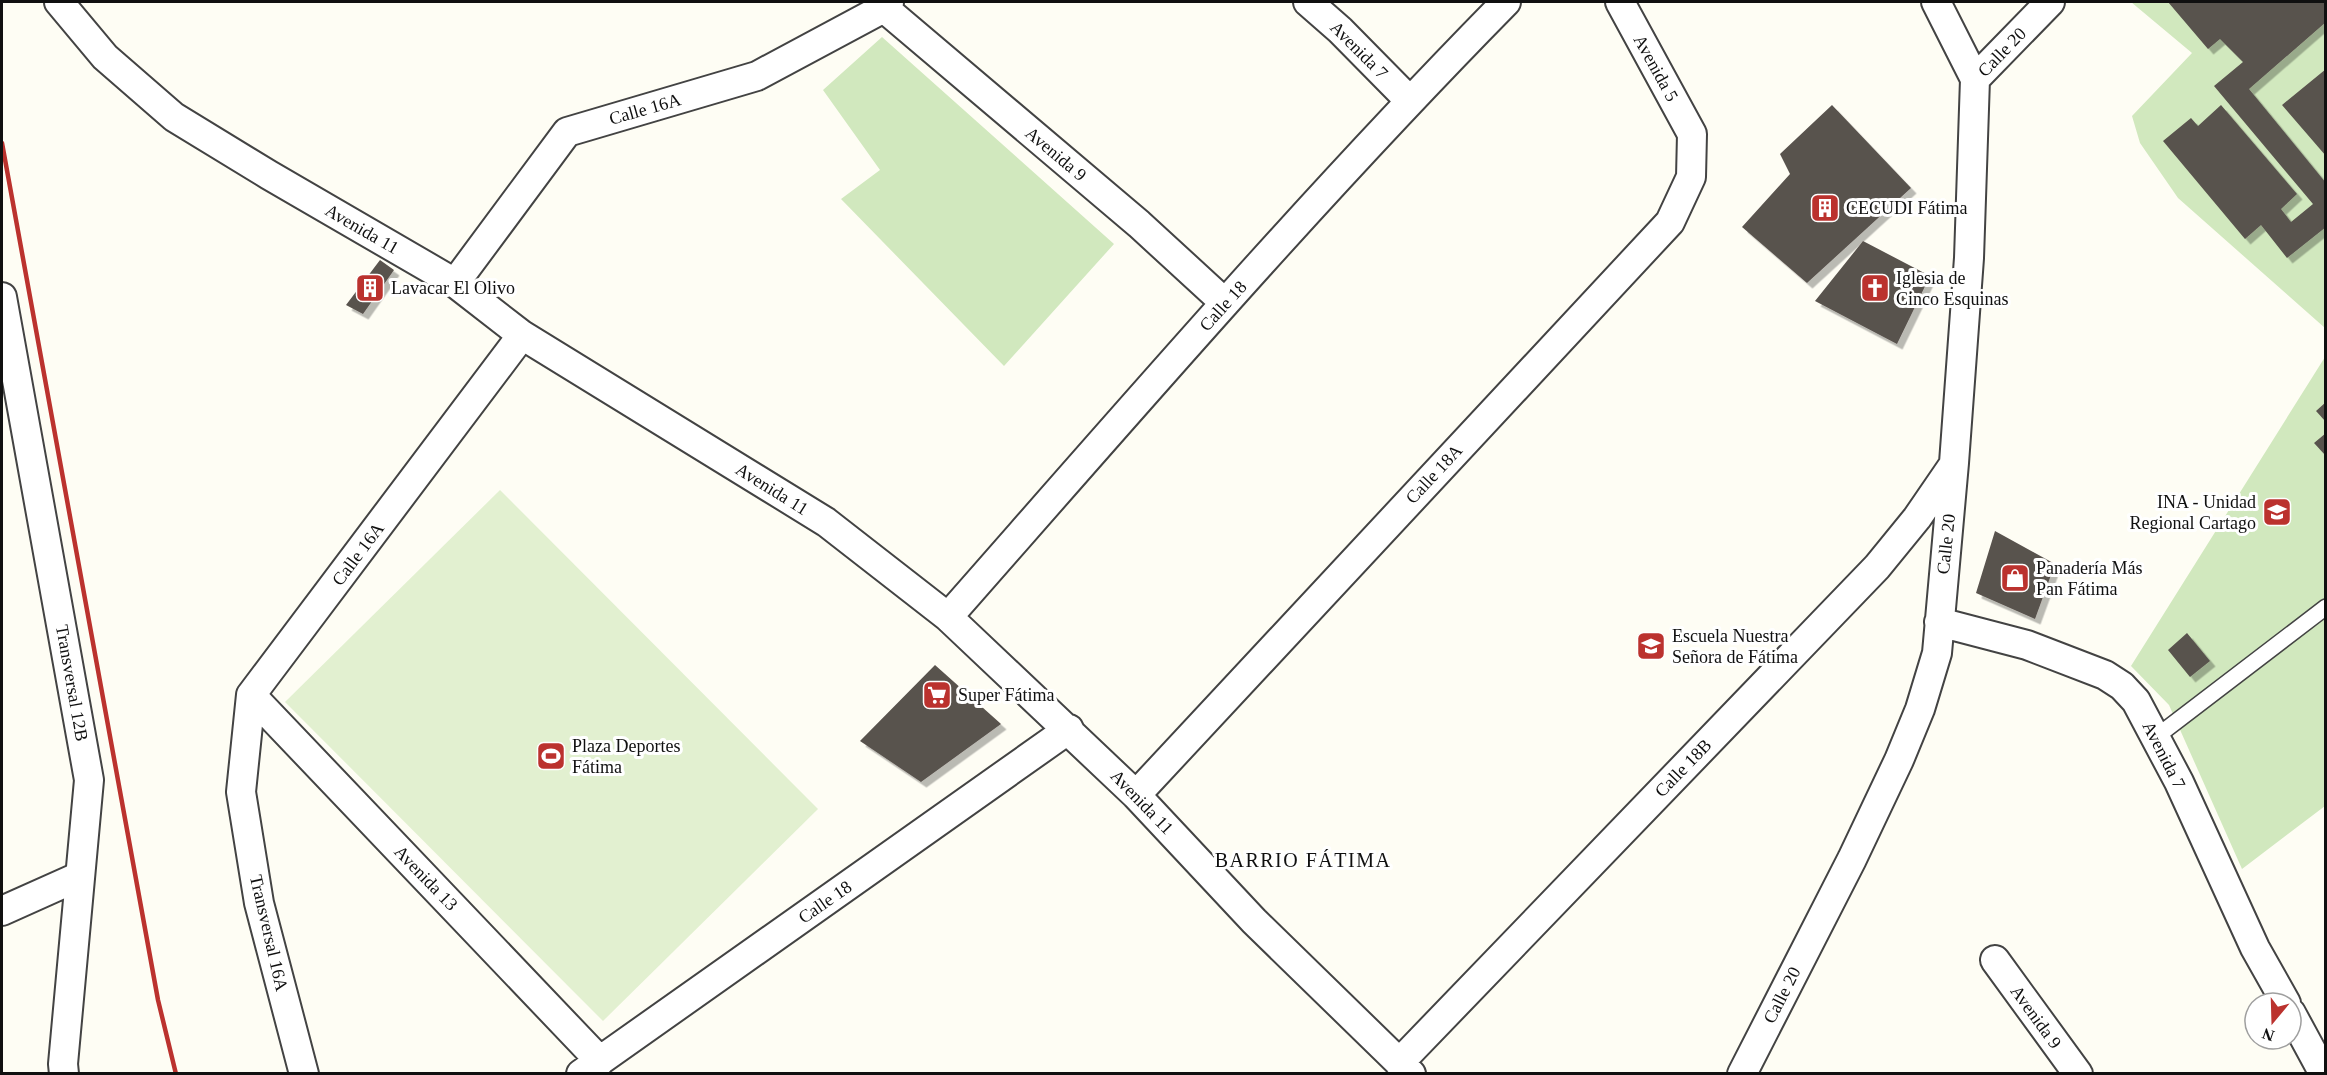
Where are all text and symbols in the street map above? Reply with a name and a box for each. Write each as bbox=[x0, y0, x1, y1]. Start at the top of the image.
street label: Avenida 7 bbox=[1326, 17, 1392, 83]
street label: Calle 20 bbox=[1974, 23, 2030, 81]
street label: Avenida 5 bbox=[1630, 31, 1682, 105]
street label: Calle 16A bbox=[607, 89, 683, 129]
street label: Avenida 9 bbox=[1022, 123, 1090, 185]
building icon: CECUDI Fátima bbox=[1809, 192, 1841, 224]
place label: CECUDI Fátima bbox=[1846, 198, 1968, 218]
street label: Avenida 11 bbox=[322, 200, 402, 258]
place label: Iglesia de Cinco Esquinas bbox=[1896, 268, 2009, 309]
building icon: Lavacar El Olivo bbox=[354, 272, 386, 304]
church icon: Iglesia de Cinco Esquinas bbox=[1859, 272, 1891, 304]
street label: Calle 18 bbox=[1195, 277, 1251, 335]
place label: Lavacar El Olivo bbox=[391, 278, 515, 298]
street label: Calle 18A bbox=[1402, 440, 1466, 508]
street label: Avenida 11 bbox=[732, 459, 812, 519]
place label: INA - Unidad Regional Cartago bbox=[2130, 492, 2256, 533]
school or university icon: INA - Unidad Regional Cartago bbox=[2261, 496, 2293, 528]
street label: Calle 20 bbox=[1933, 513, 1959, 575]
street label: Calle 16A bbox=[328, 519, 388, 589]
place label: Panadería Más Pan Fátima bbox=[2036, 558, 2142, 599]
shop icon: Panadería Más Pan Fátima bbox=[1999, 562, 2031, 594]
street label: Transversal 12B bbox=[52, 623, 92, 743]
place label: Escuela Nuestra Señora de Fátima bbox=[1672, 626, 1798, 667]
school or university icon: Escuela Nuestra Señora de Fátima bbox=[1635, 630, 1667, 662]
supermarket icon: Super Fátima bbox=[921, 679, 953, 711]
place label: Super Fátima bbox=[958, 685, 1055, 705]
street label: Avenida 7 bbox=[2138, 718, 2190, 792]
street label: Calle 18B bbox=[1651, 735, 1715, 801]
place label: Plaza Deportes Fátima bbox=[572, 736, 680, 777]
sports icon: Plaza Deportes Fátima bbox=[535, 740, 567, 772]
street label: Avenida 11 bbox=[1107, 766, 1177, 838]
street label: Avenida 13 bbox=[390, 842, 462, 914]
district label: BARRIO FÁTIMA bbox=[1215, 849, 1391, 871]
street label: Transversal 16A bbox=[246, 873, 292, 993]
street label: Calle 18 bbox=[794, 876, 856, 928]
street label: Calle 20 bbox=[1759, 964, 1805, 1026]
street label: Avenida 9 bbox=[2006, 982, 2066, 1052]
north arrow bbox=[2243, 991, 2303, 1051]
text: N bbox=[2260, 1025, 2277, 1045]

